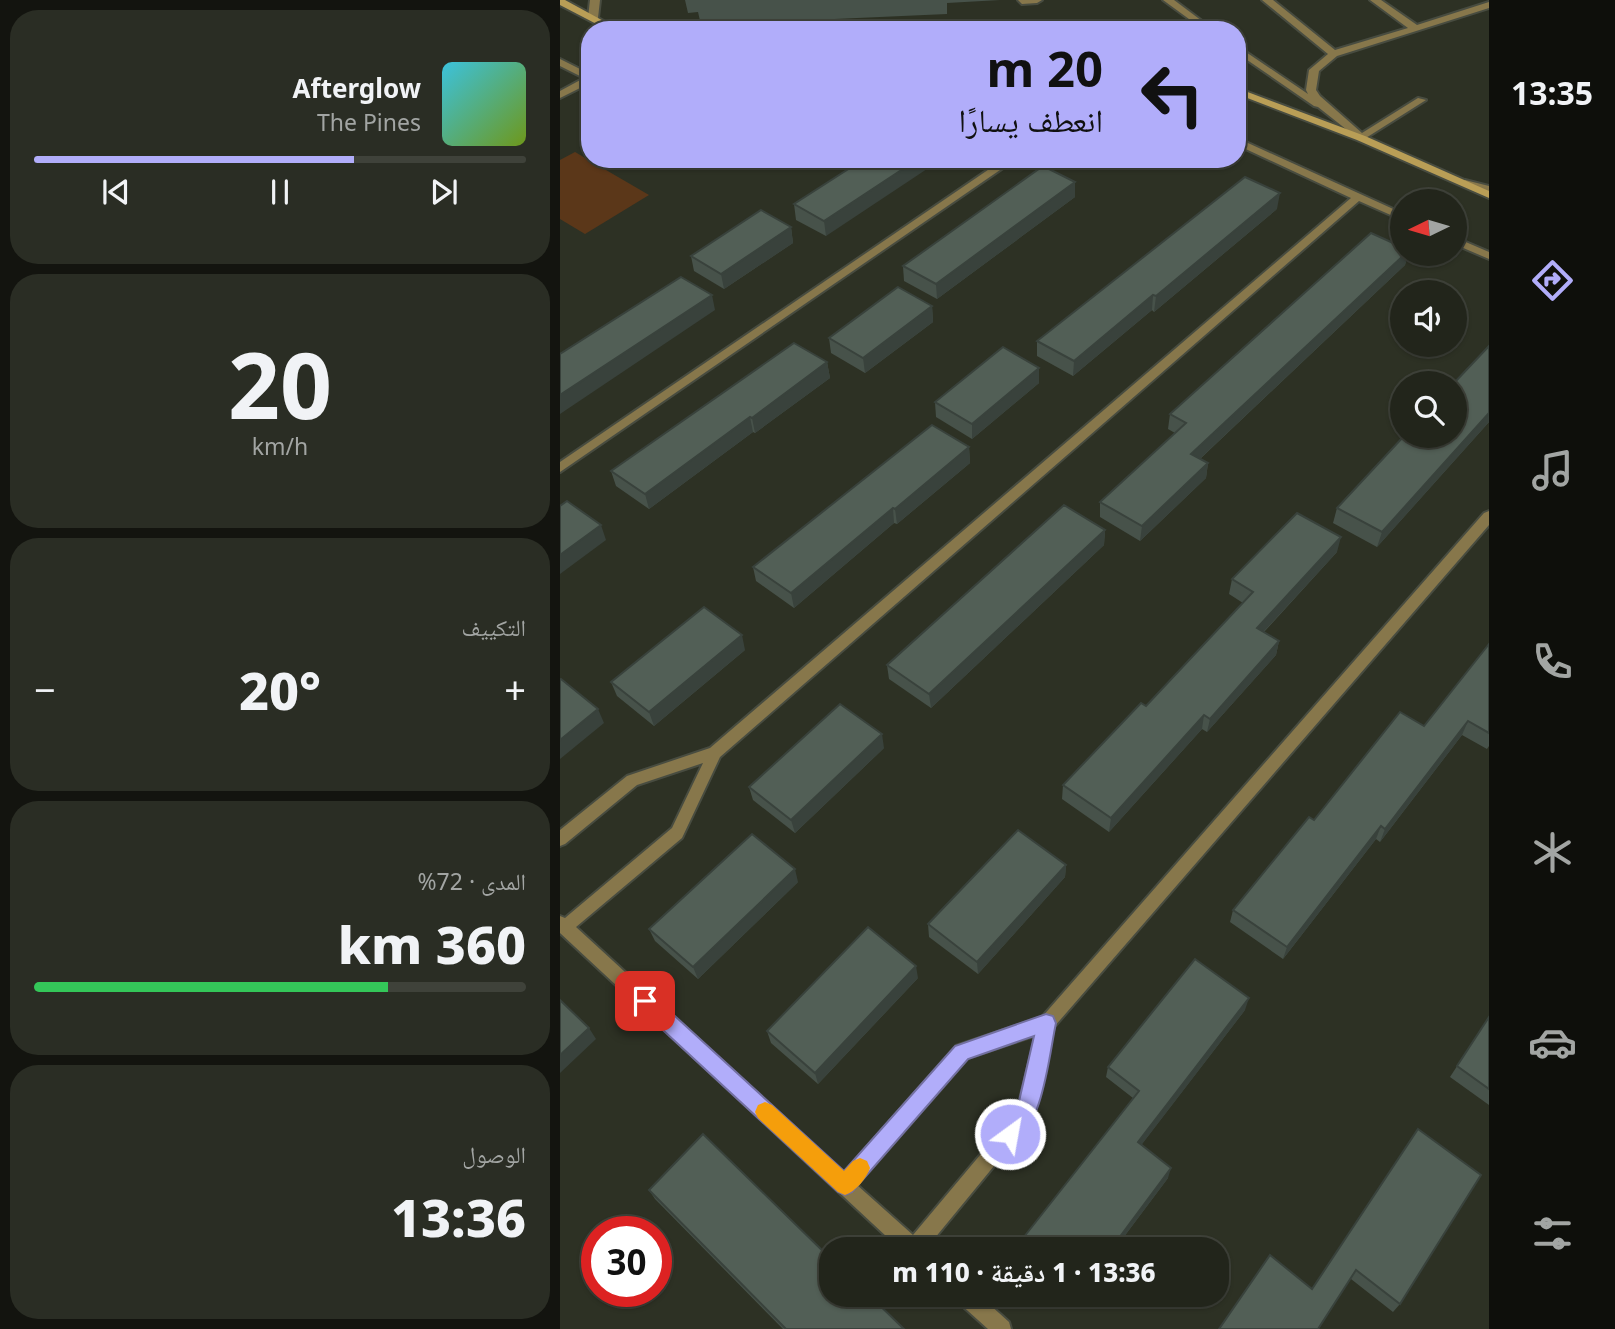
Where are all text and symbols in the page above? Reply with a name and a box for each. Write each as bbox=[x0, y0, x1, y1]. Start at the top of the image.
text: 20 m bbox=[986, 35, 1103, 101]
icon: left bbox=[1127, 49, 1218, 140]
text: Afterglow bbox=[293, 70, 421, 106]
text: 13:35 bbox=[1511, 71, 1593, 114]
text: انعطف يسارًا bbox=[958, 98, 1103, 141]
text: The Pines bbox=[317, 106, 421, 138]
icon: previous bbox=[97, 173, 135, 211]
icon: pause bbox=[261, 173, 299, 211]
icon: next bbox=[425, 173, 463, 211]
north arrow bbox=[1390, 189, 1466, 266]
map controls bbox=[1390, 189, 1467, 448]
icon: directions bbox=[1528, 256, 1577, 305]
button: sound bbox=[1390, 280, 1467, 357]
text: 20 bbox=[228, 322, 332, 446]
button: search bbox=[1390, 371, 1467, 448]
text: km/h bbox=[252, 430, 308, 462]
icon: music bbox=[1528, 446, 1577, 495]
text: التكييف bbox=[461, 611, 526, 643]
icon: phone bbox=[1528, 637, 1577, 686]
text: 20° bbox=[239, 654, 321, 725]
text: − bbox=[34, 663, 56, 715]
text: + bbox=[504, 663, 526, 715]
icon: climate bbox=[1528, 828, 1577, 877]
text: المدى · 72% bbox=[417, 865, 526, 897]
text: 360 km bbox=[338, 908, 526, 979]
pin bbox=[615, 971, 675, 1031]
icon: arrive bbox=[626, 982, 664, 1020]
icon: car bbox=[1528, 1018, 1577, 1067]
position arrow bbox=[973, 1097, 1047, 1171]
text: الوصول bbox=[462, 1138, 526, 1170]
text: 13:36 bbox=[391, 1181, 526, 1252]
icon: filters bbox=[1528, 1209, 1577, 1258]
speed limit sign: 30 bbox=[581, 1216, 672, 1307]
text: 13:36 · 1 دقيقة · 110 m bbox=[892, 1254, 1156, 1290]

